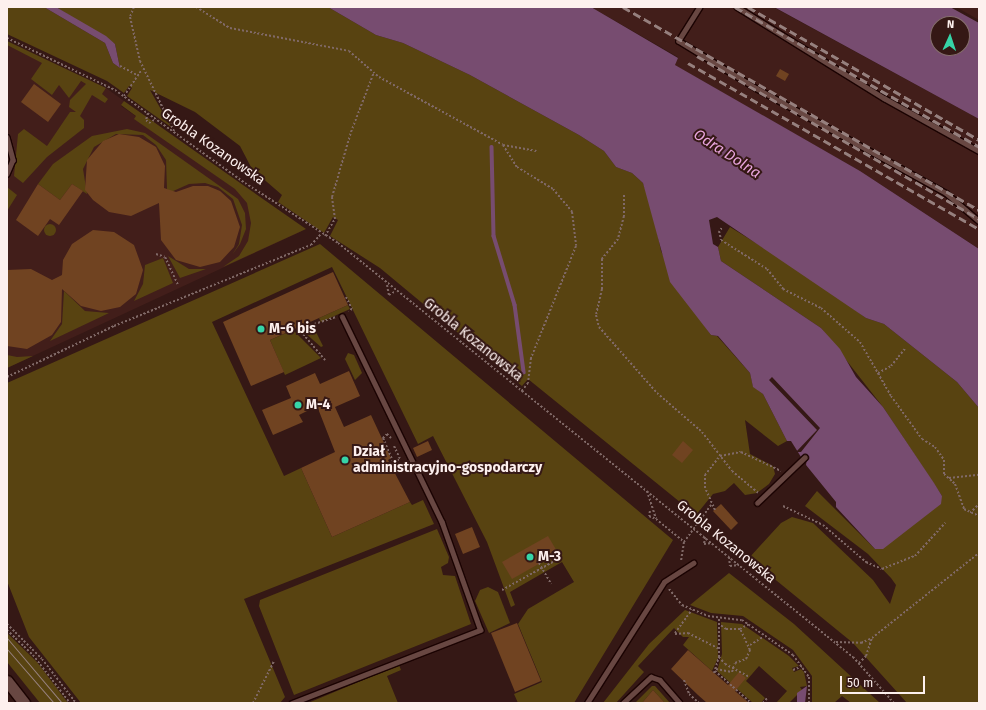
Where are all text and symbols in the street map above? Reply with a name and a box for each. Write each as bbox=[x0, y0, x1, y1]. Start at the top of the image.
north arrow bbox=[930, 16, 970, 56]
text: N bbox=[947, 18, 955, 31]
street label: Grobla Kozanowska bbox=[158, 105, 268, 189]
water label: Odra Dolna bbox=[690, 126, 764, 182]
street label: Grobla Kozanowska bbox=[420, 295, 526, 385]
place label: M-6 bis bbox=[269, 321, 316, 337]
marker: M-6 bis bbox=[256, 324, 266, 334]
place label: M-4 bbox=[306, 397, 330, 413]
marker: M-4 bbox=[293, 400, 303, 410]
place label: Dział administracyjno-gospodarczy bbox=[353, 444, 542, 476]
marker: Dział administracyjno-gospodarczy bbox=[340, 455, 350, 465]
street label: Grobla Kozanowska bbox=[673, 497, 779, 587]
place label: M-3 bbox=[538, 549, 561, 565]
marker: M-3 bbox=[525, 552, 535, 562]
scale bar bbox=[842, 668, 927, 694]
text: 50 m bbox=[847, 676, 873, 690]

